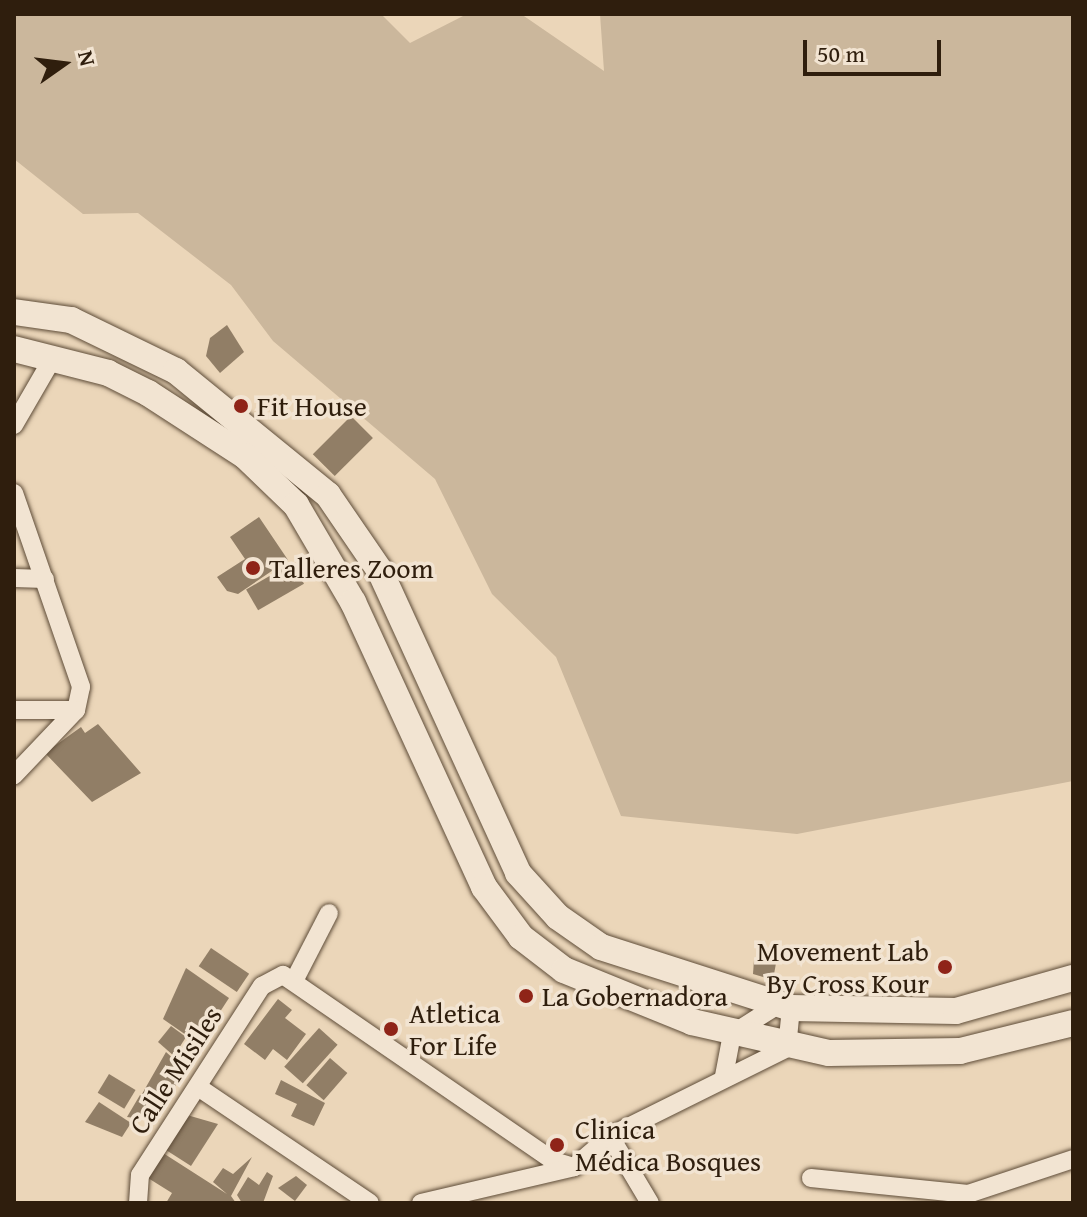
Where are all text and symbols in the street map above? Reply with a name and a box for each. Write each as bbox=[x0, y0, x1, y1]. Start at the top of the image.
north arrow bbox=[24, 24, 104, 104]
scale bar bbox=[807, 24, 945, 74]
text: 50 m bbox=[817, 36, 865, 71]
text: N bbox=[70, 47, 105, 69]
place label: Fit House bbox=[257, 389, 367, 423]
marker: Fit House bbox=[232, 397, 250, 415]
place label: Talleres Zoom bbox=[269, 551, 434, 585]
marker: Talleres Zoom bbox=[244, 559, 262, 577]
place label: Movement Lab By Cross Kour bbox=[757, 934, 929, 1000]
marker: Movement Lab By Cross Kour bbox=[936, 958, 954, 976]
place label: La Gobernadora bbox=[542, 979, 728, 1013]
marker: La Gobernadora bbox=[517, 987, 535, 1005]
place label: Atletica For Life bbox=[409, 996, 500, 1062]
street label: Calle Misiles bbox=[121, 1000, 229, 1140]
marker: Atletica For Life bbox=[380, 1018, 402, 1040]
place label: Clinica Médica Bosques bbox=[575, 1112, 761, 1178]
marker: Clinica Médica Bosques bbox=[546, 1134, 568, 1156]

